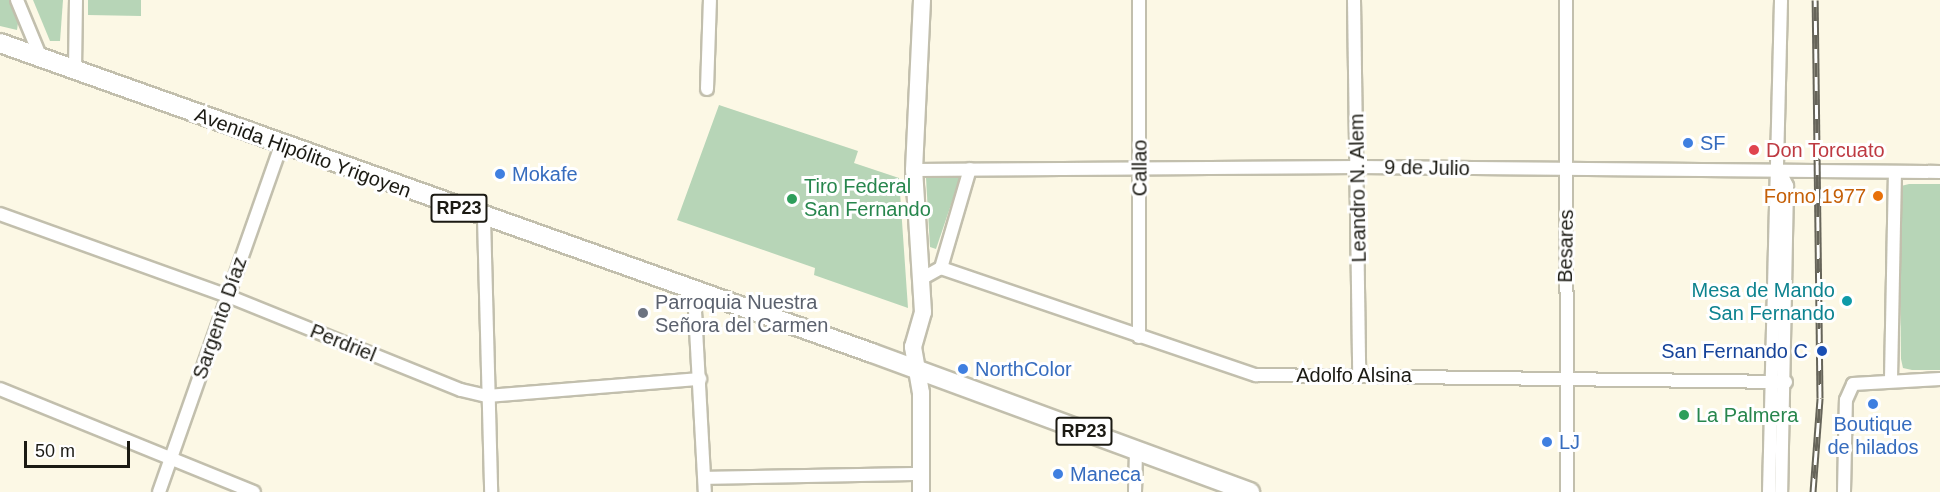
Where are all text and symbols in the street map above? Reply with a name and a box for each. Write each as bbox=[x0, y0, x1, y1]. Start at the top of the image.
street label: Avenida Hipólito Yrigoyen bbox=[191, 103, 415, 203]
street label: Leandro N. Alem bbox=[1345, 113, 1371, 263]
place label: SF bbox=[1700, 131, 1726, 155]
marker: SF bbox=[1681, 136, 1695, 150]
place label: Don Torcuato bbox=[1766, 138, 1885, 162]
street label: Callao bbox=[1128, 140, 1152, 196]
marker: Don Torcuato bbox=[1747, 143, 1761, 157]
street label: 9 de Julio bbox=[1384, 155, 1470, 181]
place label: Mokafe bbox=[512, 162, 578, 186]
marker: Mokafe bbox=[493, 167, 507, 181]
place label: Tiro Federal San Fernando bbox=[804, 175, 931, 222]
place label: Forno 1977 bbox=[1764, 184, 1866, 208]
marker: Forno 1977 bbox=[1871, 189, 1885, 203]
marker: Tiro Federal San Fernando bbox=[785, 192, 799, 206]
road number: RP23 bbox=[429, 193, 489, 223]
street label: Besares bbox=[1553, 209, 1579, 283]
street label: Sargento Díaz bbox=[188, 254, 252, 382]
place label: Mesa de Mando San Fernando bbox=[1692, 278, 1835, 325]
place label: Parroquia Nuestra Señora del Carmen bbox=[655, 290, 828, 337]
marker: Mesa de Mando San Fernando bbox=[1840, 294, 1854, 308]
marker: Parroquia Nuestra Señora del Carmen bbox=[636, 306, 650, 320]
street label: Perdriel bbox=[307, 319, 379, 367]
place label: San Fernando C bbox=[1661, 339, 1808, 363]
marker: San Fernando C bbox=[1813, 342, 1831, 360]
place label: NorthColor bbox=[975, 357, 1072, 381]
marker: NorthColor bbox=[956, 362, 970, 376]
street label: Adolfo Alsina bbox=[1296, 363, 1412, 387]
marker: Boutique de hilados bbox=[1866, 397, 1880, 411]
place label: La Palmera bbox=[1696, 403, 1798, 427]
marker: La Palmera bbox=[1677, 408, 1691, 422]
place label: Boutique de hilados bbox=[1827, 413, 1919, 460]
road number: RP23 bbox=[1054, 416, 1114, 446]
scale bar bbox=[27, 429, 134, 467]
place label: LJ bbox=[1559, 430, 1580, 454]
marker: LJ bbox=[1540, 435, 1554, 449]
text: 50 m bbox=[35, 441, 75, 461]
place label: Maneca bbox=[1070, 462, 1141, 486]
marker: Maneca bbox=[1051, 467, 1065, 481]

